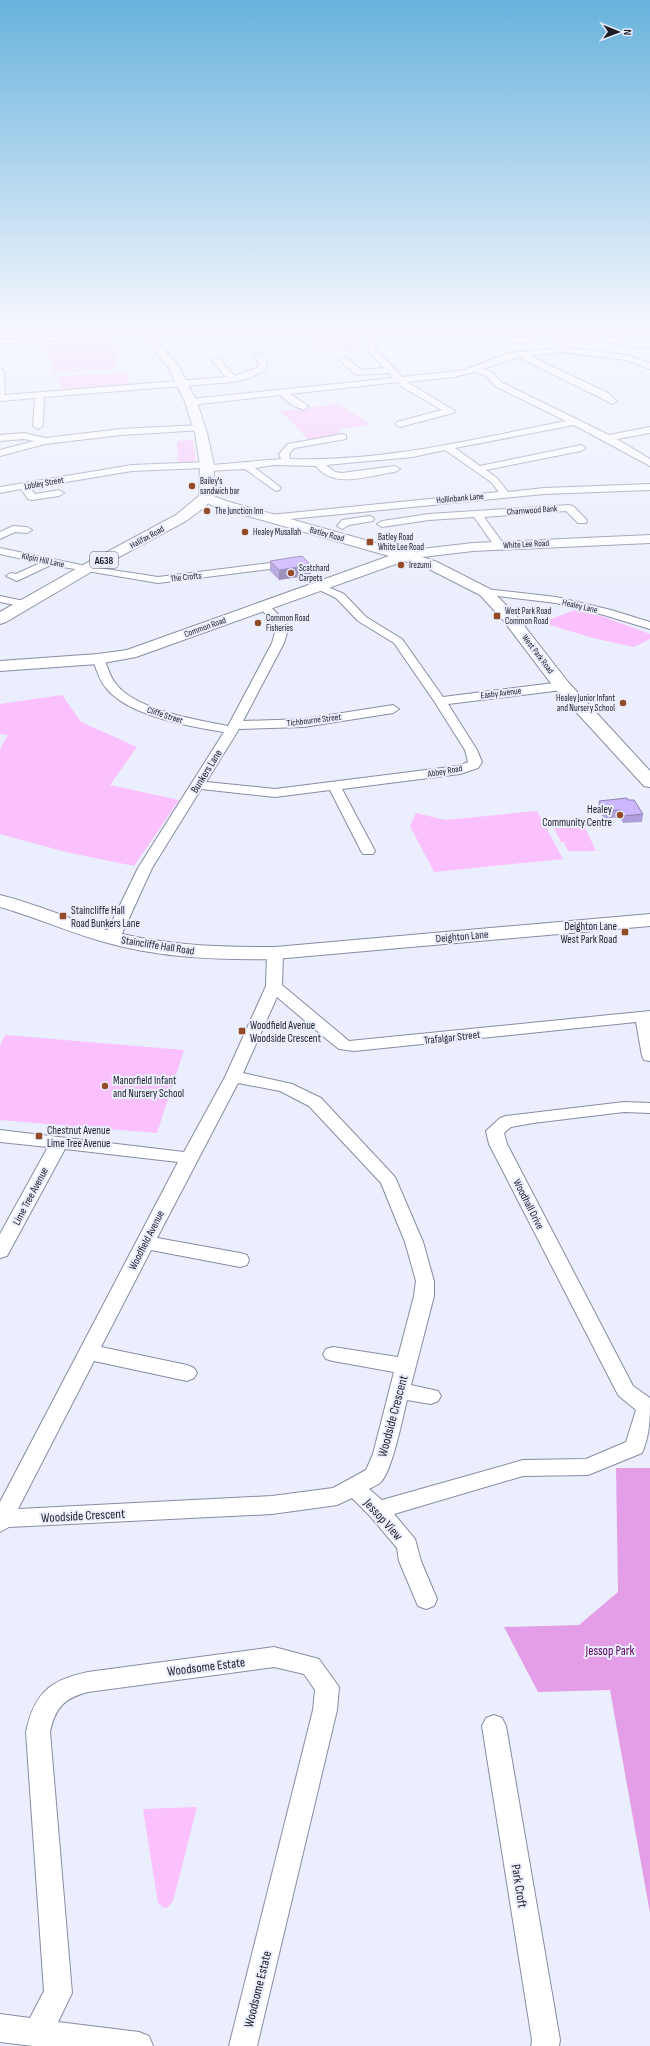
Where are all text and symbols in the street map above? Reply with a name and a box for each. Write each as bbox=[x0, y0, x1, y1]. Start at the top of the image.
north arrow bbox=[598, 12, 638, 52]
text: N bbox=[621, 29, 634, 35]
street label: Lobley Street bbox=[24, 475, 65, 492]
place label: Bailey's sandwich bar bbox=[200, 476, 240, 497]
marker: Bailey's sandwich bar bbox=[187, 481, 197, 491]
street label: Hollinbank Lane bbox=[436, 491, 485, 506]
street label: Charnwood Bank bbox=[506, 503, 558, 518]
marker: The Junction Inn bbox=[202, 506, 212, 516]
place label: The Junction Inn bbox=[215, 506, 264, 517]
street label: Halifax Road bbox=[128, 523, 166, 551]
street label: Batley Road bbox=[308, 525, 346, 544]
marker: Healey Musallah bbox=[240, 527, 250, 537]
place label: Healey Musallah bbox=[253, 527, 301, 538]
place label: Batley Road White Lee Road bbox=[378, 532, 424, 553]
marker: Batley Road White Lee Road bbox=[365, 537, 375, 547]
street label: White Lee Road bbox=[503, 538, 550, 551]
street label: Kilpin Hill Lane bbox=[21, 551, 66, 570]
road number: A638 bbox=[90, 552, 118, 568]
marker: Irezumi bbox=[396, 560, 406, 570]
place label: Irezumi bbox=[409, 560, 432, 571]
place label: Scatchard Carpets bbox=[299, 563, 330, 584]
marker: Scatchard Carpets bbox=[286, 568, 296, 578]
street label: The Crofts bbox=[170, 570, 202, 585]
street label: Healey Lane bbox=[561, 597, 599, 616]
place label: West Park Road Common Road bbox=[505, 606, 552, 627]
marker: West Park Road Common Road bbox=[492, 611, 502, 621]
place label: Common Road Fisheries bbox=[266, 613, 310, 634]
street label: Common Road bbox=[183, 615, 228, 640]
marker: Common Road Fisheries bbox=[253, 618, 263, 628]
street label: West Park Road bbox=[519, 632, 556, 676]
street label: Easby Avenue bbox=[480, 686, 522, 701]
place label: Healey Junior Infant and Nursery School bbox=[556, 693, 615, 714]
marker: Healey Junior Infant and Nursery School bbox=[618, 698, 628, 708]
street label: Cliffe Street bbox=[146, 705, 184, 726]
street label: Tichbourne Street bbox=[286, 712, 342, 729]
street label: Bunkers Lane bbox=[188, 747, 225, 795]
street label: Abbey Road bbox=[426, 763, 463, 780]
place label: Healey Community Centre bbox=[542, 803, 613, 829]
marker: Healey Community Centre bbox=[615, 810, 625, 820]
place label: Staincliffe Hall Road Bunkers Lane bbox=[71, 904, 140, 930]
marker: Staincliffe Hall Road Bunkers Lane bbox=[58, 911, 68, 921]
place label: Deighton Lane West Park Road bbox=[560, 920, 617, 946]
marker: Deighton Lane West Park Road bbox=[620, 927, 630, 937]
street label: Deighton Lane bbox=[435, 928, 489, 945]
street label: Staincliffe Hall Road bbox=[120, 933, 196, 958]
place label: Woodfield Avenue Woodside Crescent bbox=[250, 1019, 322, 1045]
marker: Woodfield Avenue Woodside Crescent bbox=[237, 1026, 247, 1036]
street label: Trafalgar Street bbox=[423, 1028, 482, 1047]
place label: Manorfield Infant and Nursery School bbox=[113, 1074, 184, 1100]
marker: Manorfield Infant and Nursery School bbox=[100, 1081, 110, 1091]
place label: Chestnut Avenue Lime Tree Avenue bbox=[47, 1124, 110, 1150]
marker: Chestnut Avenue Lime Tree Avenue bbox=[34, 1131, 44, 1141]
street label: Lime Tree Avenue bbox=[10, 1165, 51, 1227]
street label: Woodhall Drive bbox=[510, 1177, 547, 1232]
street label: Woodfield Avenue bbox=[126, 1208, 167, 1272]
street label: Woodside Crescent bbox=[374, 1374, 412, 1459]
street label: Jessop View bbox=[360, 1495, 407, 1544]
street label: Woodside Crescent bbox=[41, 1506, 125, 1526]
park label: Jessop Park bbox=[585, 1643, 635, 1659]
street label: Woodsome Estate bbox=[166, 1654, 246, 1680]
street label: Park Croft bbox=[508, 1863, 530, 1909]
street label: Woodsome Estate bbox=[241, 1949, 275, 2029]

